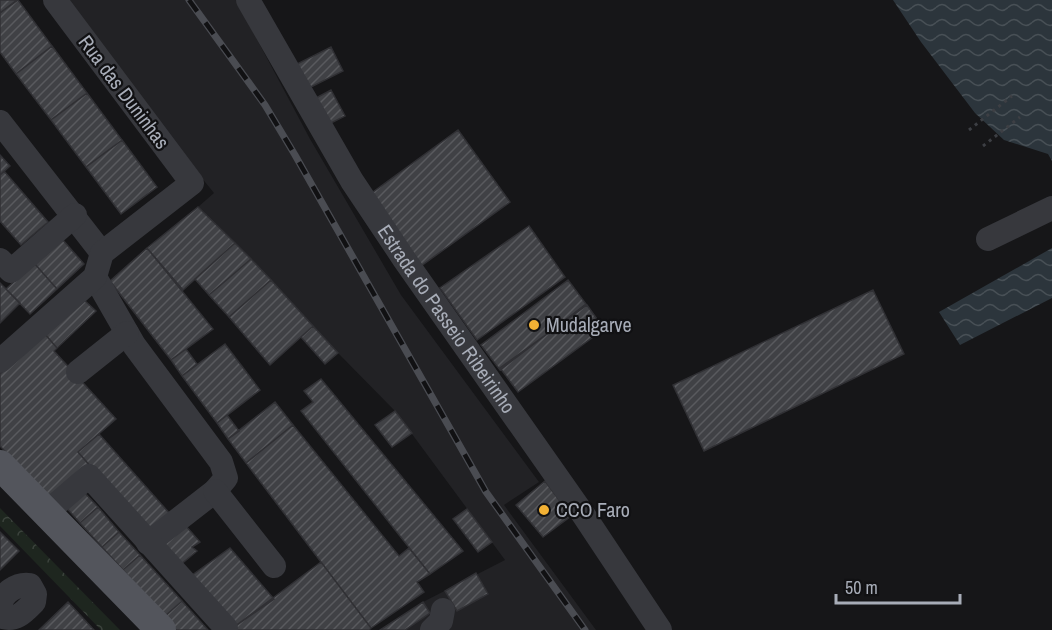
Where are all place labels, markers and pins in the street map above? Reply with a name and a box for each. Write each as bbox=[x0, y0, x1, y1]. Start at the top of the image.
place label: Mudalgarve bbox=[546, 311, 632, 338]
marker: Mudalgarve bbox=[527, 318, 541, 332]
place label: CCO Faro bbox=[556, 496, 630, 523]
marker: CCO Faro bbox=[537, 503, 551, 517]

